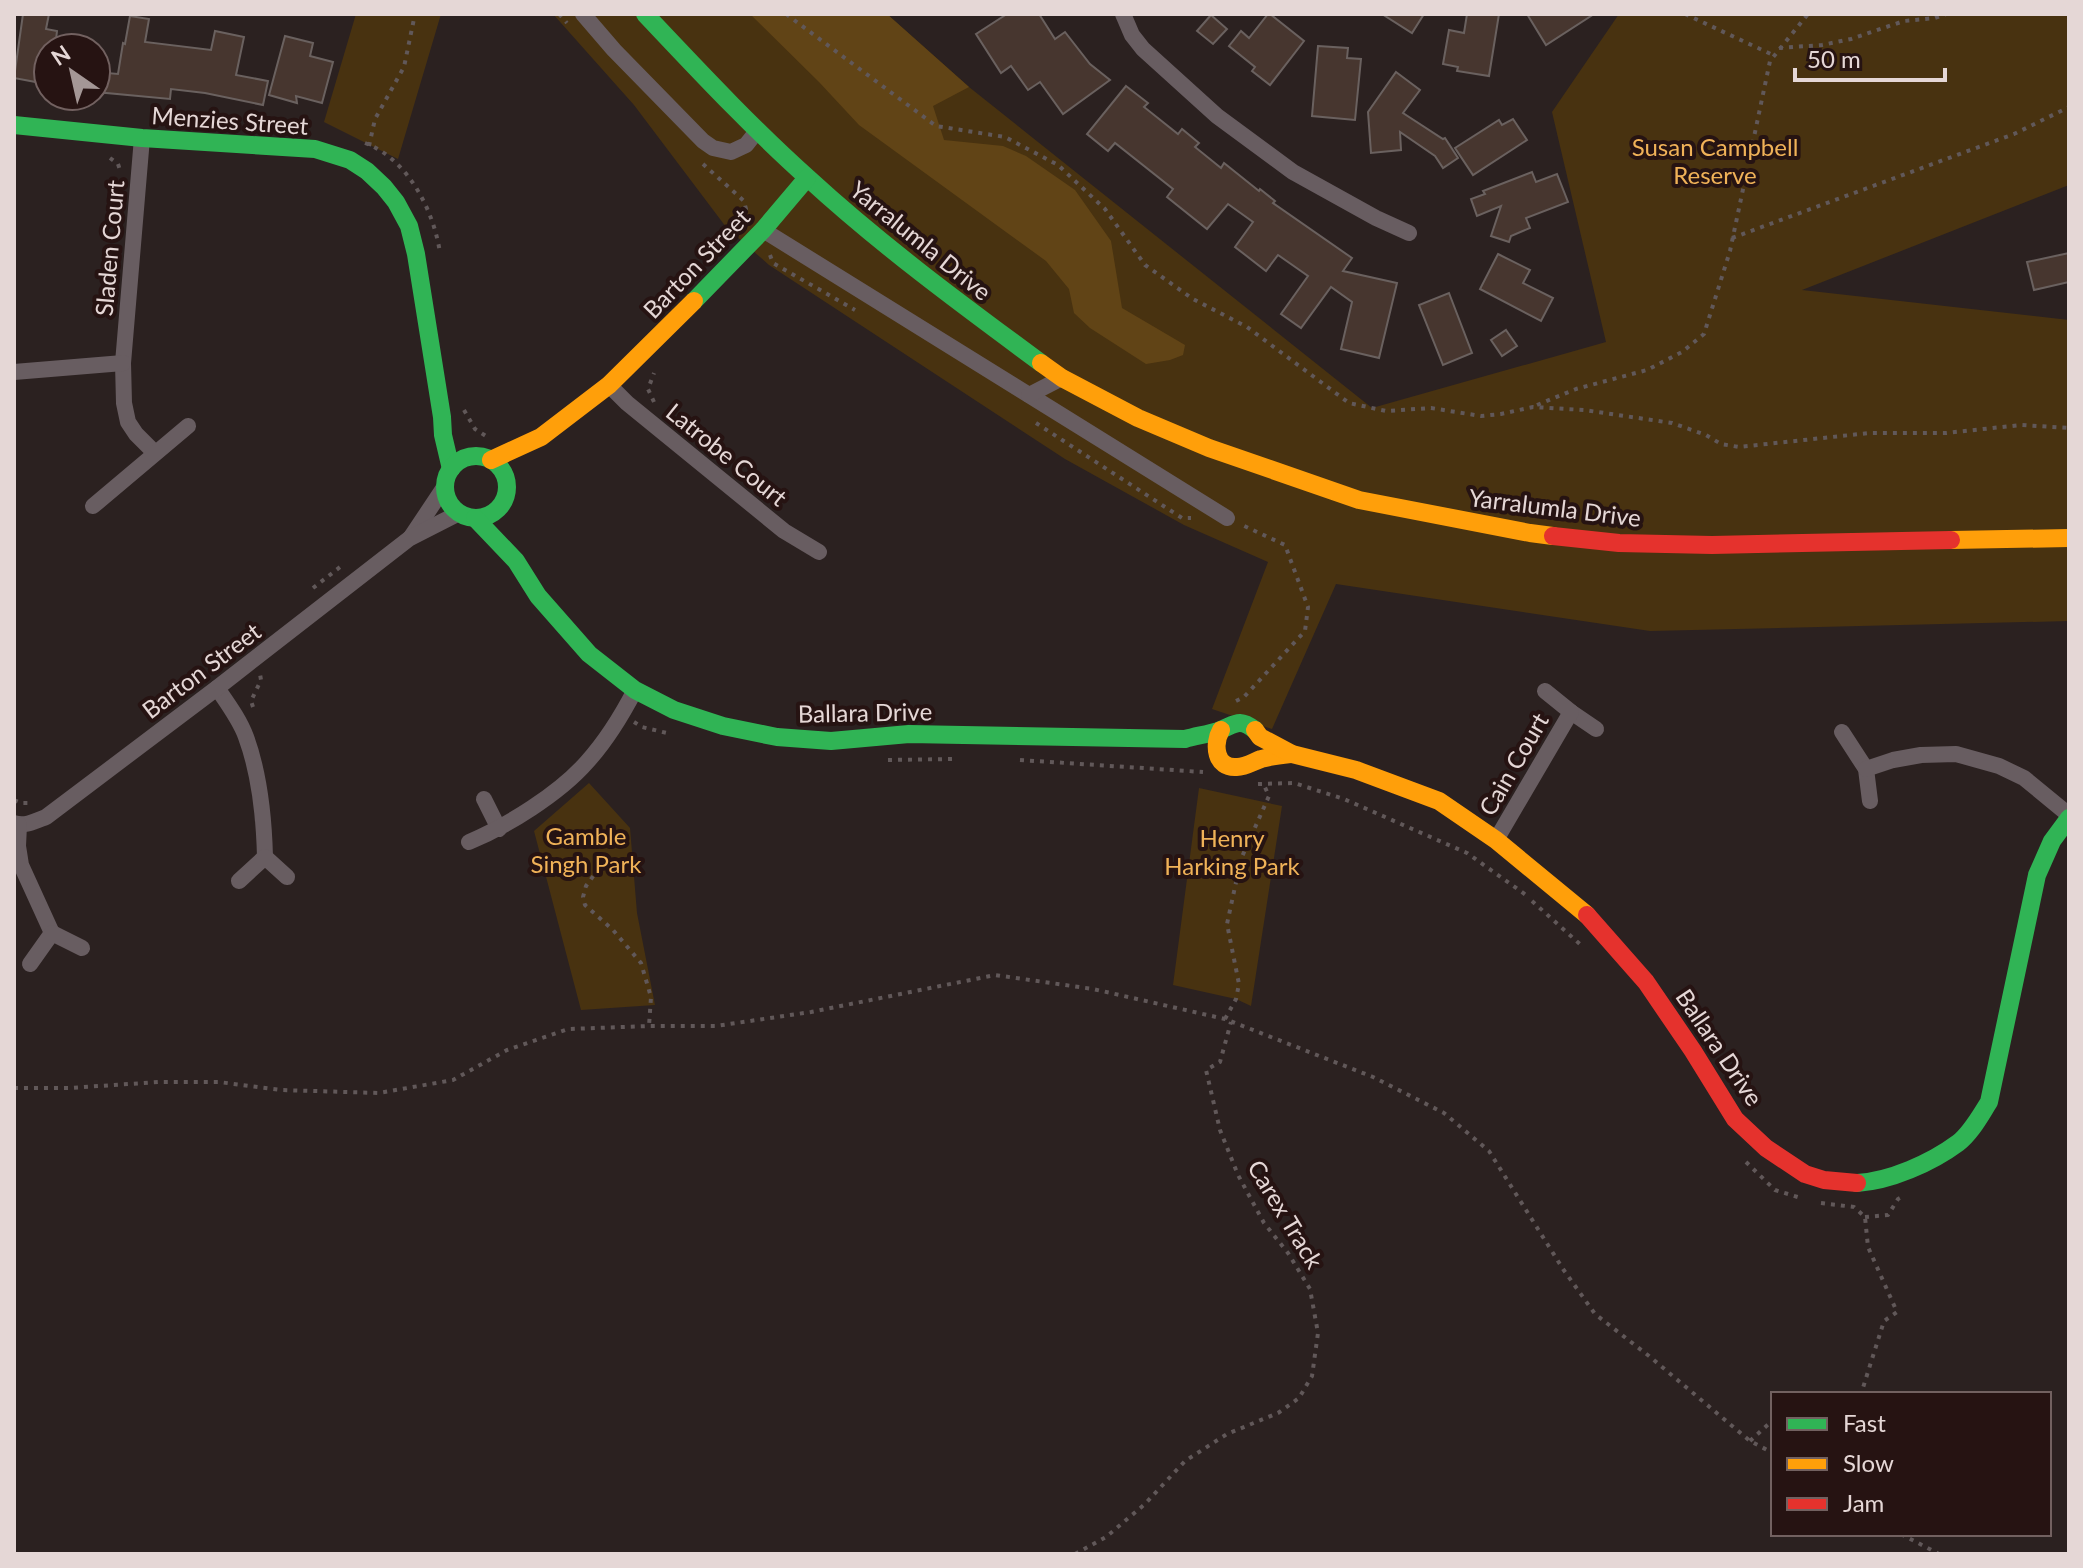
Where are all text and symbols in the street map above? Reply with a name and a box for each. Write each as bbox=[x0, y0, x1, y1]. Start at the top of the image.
north arrow bbox=[32, 32, 112, 112]
scale bar bbox=[1795, 32, 1945, 82]
text: N bbox=[46, 39, 75, 71]
text: 50 m bbox=[1807, 44, 1861, 73]
street label: Menzies Street bbox=[151, 100, 310, 140]
park label: Susan Campbell Reserve bbox=[1632, 132, 1798, 189]
street label: Yarralumla Drive bbox=[845, 174, 997, 306]
street label: Sladen Court bbox=[89, 179, 129, 317]
street label: Barton Street bbox=[637, 202, 756, 324]
street label: Latrobe Court bbox=[661, 396, 794, 512]
street label: Yarralumla Drive bbox=[1467, 482, 1643, 532]
street label: Barton Street bbox=[136, 616, 266, 724]
street label: Ballara Drive bbox=[798, 696, 932, 728]
street label: Cain Court bbox=[1472, 707, 1554, 820]
park label: Gamble Singh Park bbox=[531, 821, 642, 878]
park label: Henry Harking Park bbox=[1164, 823, 1301, 880]
street label: Ballara Drive bbox=[1670, 983, 1770, 1111]
street label: Carex Track bbox=[1242, 1154, 1330, 1274]
legend bbox=[1771, 1392, 2051, 1536]
text: Fast bbox=[1843, 1408, 1886, 1437]
text: Slow bbox=[1843, 1448, 1894, 1477]
text: Jam bbox=[1843, 1488, 1884, 1517]

